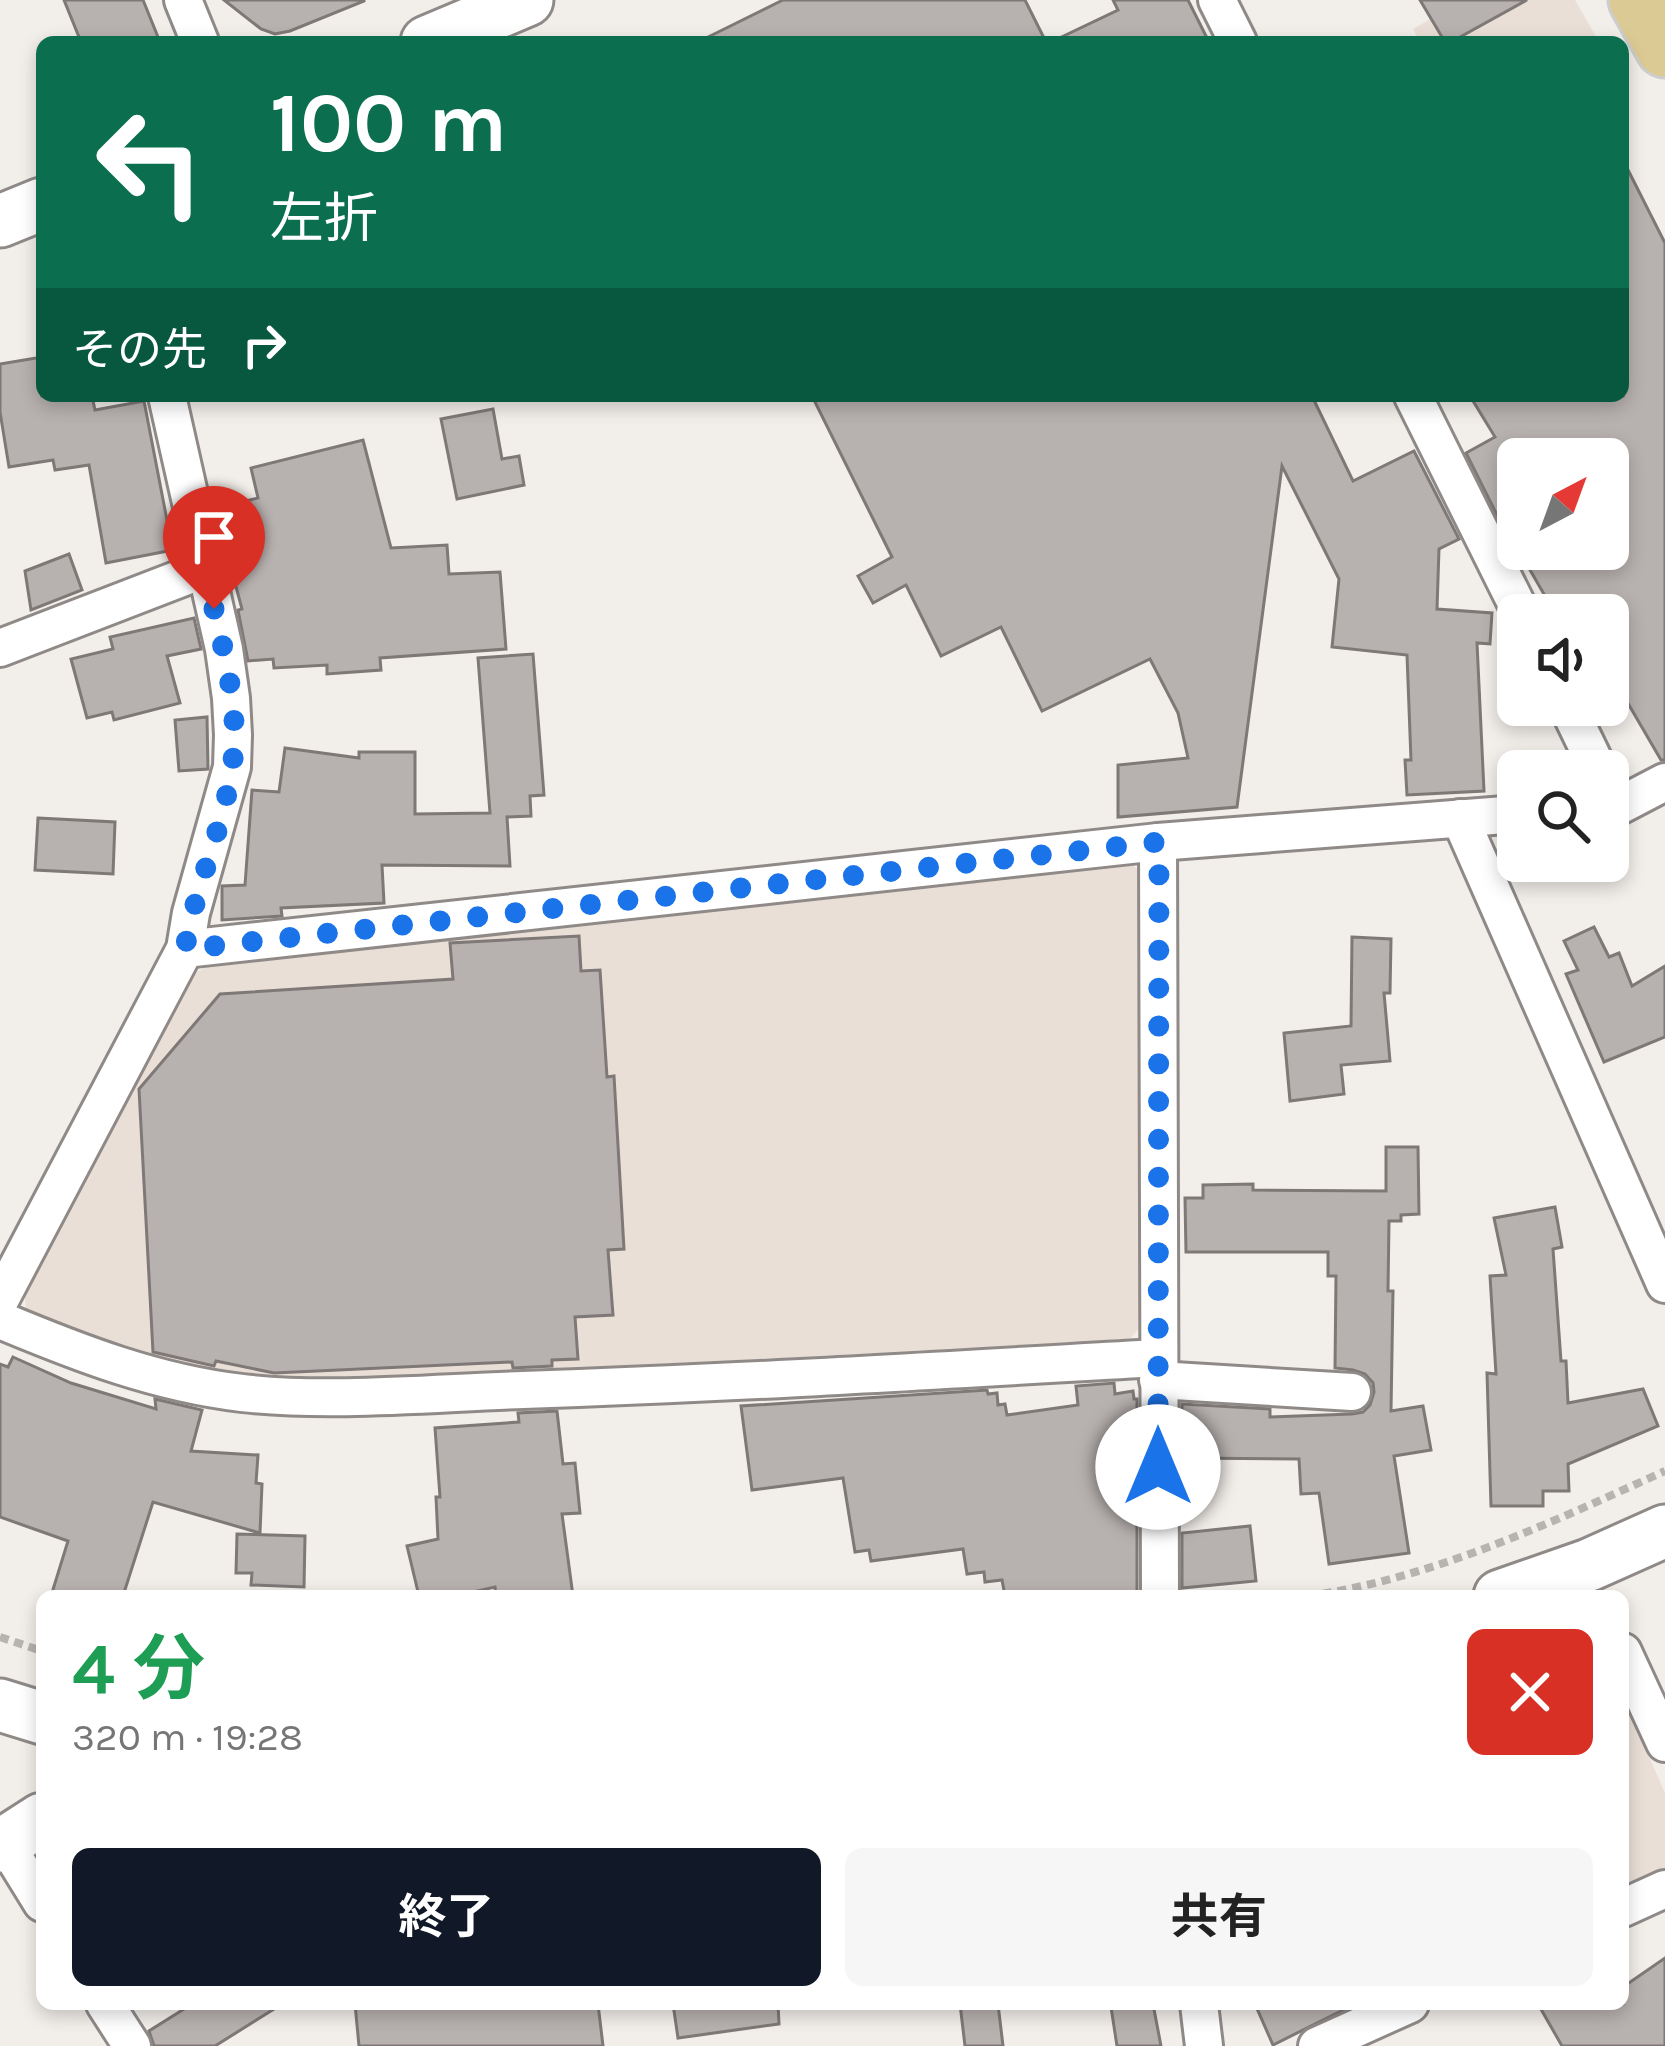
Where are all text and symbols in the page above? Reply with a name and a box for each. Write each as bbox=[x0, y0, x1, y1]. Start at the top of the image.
text: 100 m bbox=[270, 74, 507, 172]
icon: left bbox=[72, 84, 228, 240]
text: 左折 bbox=[270, 187, 378, 251]
icon: right bbox=[231, 312, 297, 378]
text: その先 bbox=[72, 324, 207, 376]
north arrow bbox=[1497, 438, 1629, 570]
map controls bbox=[1497, 438, 1629, 882]
pin bbox=[163, 486, 265, 609]
icon: arrive bbox=[181, 504, 247, 570]
button: sound bbox=[1497, 594, 1629, 726]
button: search bbox=[1497, 750, 1629, 882]
position arrow bbox=[1095, 1404, 1221, 1530]
text: 4 分 bbox=[72, 1627, 205, 1711]
button: close bbox=[1467, 1629, 1593, 1755]
text: 320 m · 19:28 bbox=[72, 1714, 303, 1760]
button: 終了 bbox=[72, 1848, 821, 1986]
button: 共有 bbox=[845, 1848, 1593, 1986]

